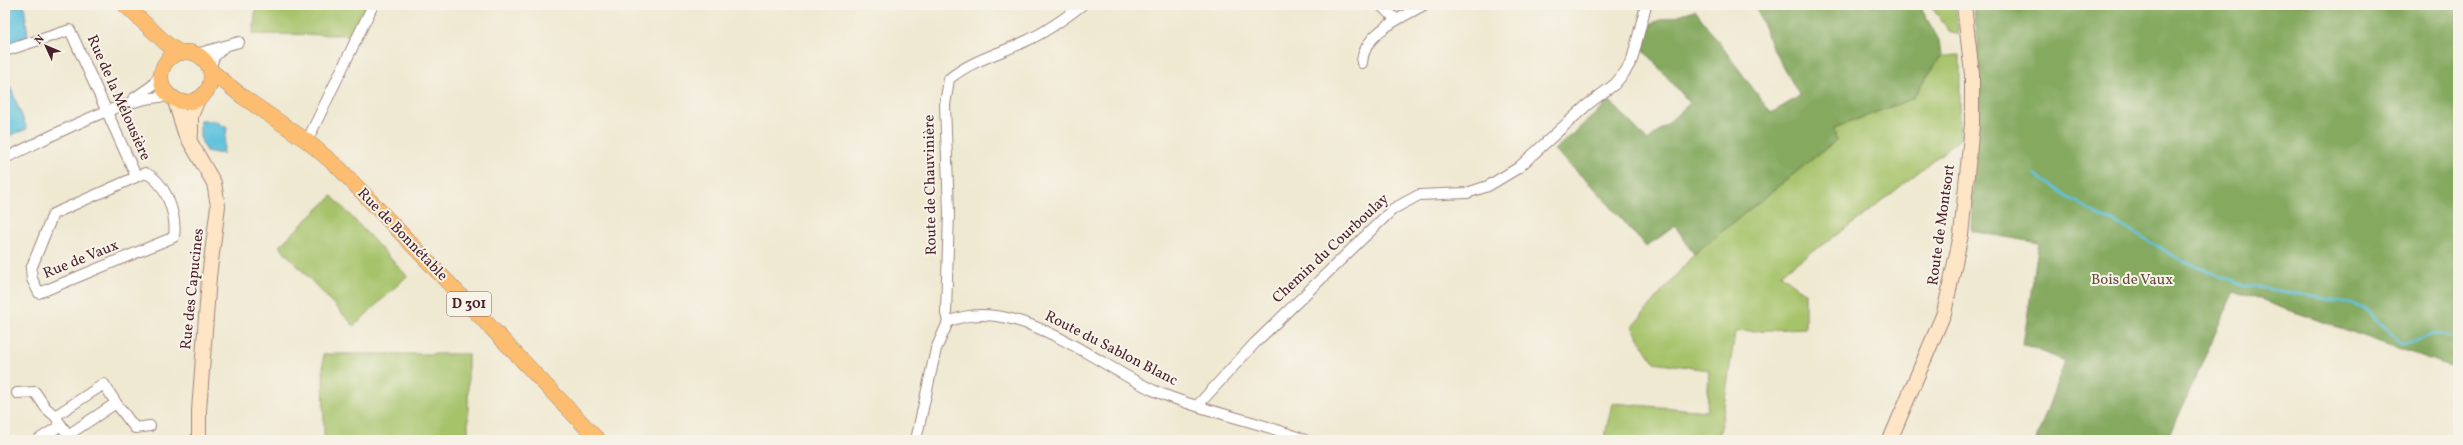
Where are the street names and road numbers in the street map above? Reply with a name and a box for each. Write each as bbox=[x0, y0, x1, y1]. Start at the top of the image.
street label: Rue de la Mélousière bbox=[81, 32, 155, 164]
street label: Route de Chauvinière bbox=[919, 114, 943, 256]
street label: Route de Montsort bbox=[1923, 163, 1961, 287]
street label: Rue de Bonnétable bbox=[352, 184, 452, 286]
street label: Chemin du Courboulay bbox=[1268, 189, 1394, 309]
street label: Rue des Capucines bbox=[176, 227, 210, 351]
street label: Rue de Vaux bbox=[40, 235, 122, 285]
road number: D 301 bbox=[447, 292, 491, 316]
street label: Route du Sablon Blanc bbox=[1041, 306, 1181, 392]

